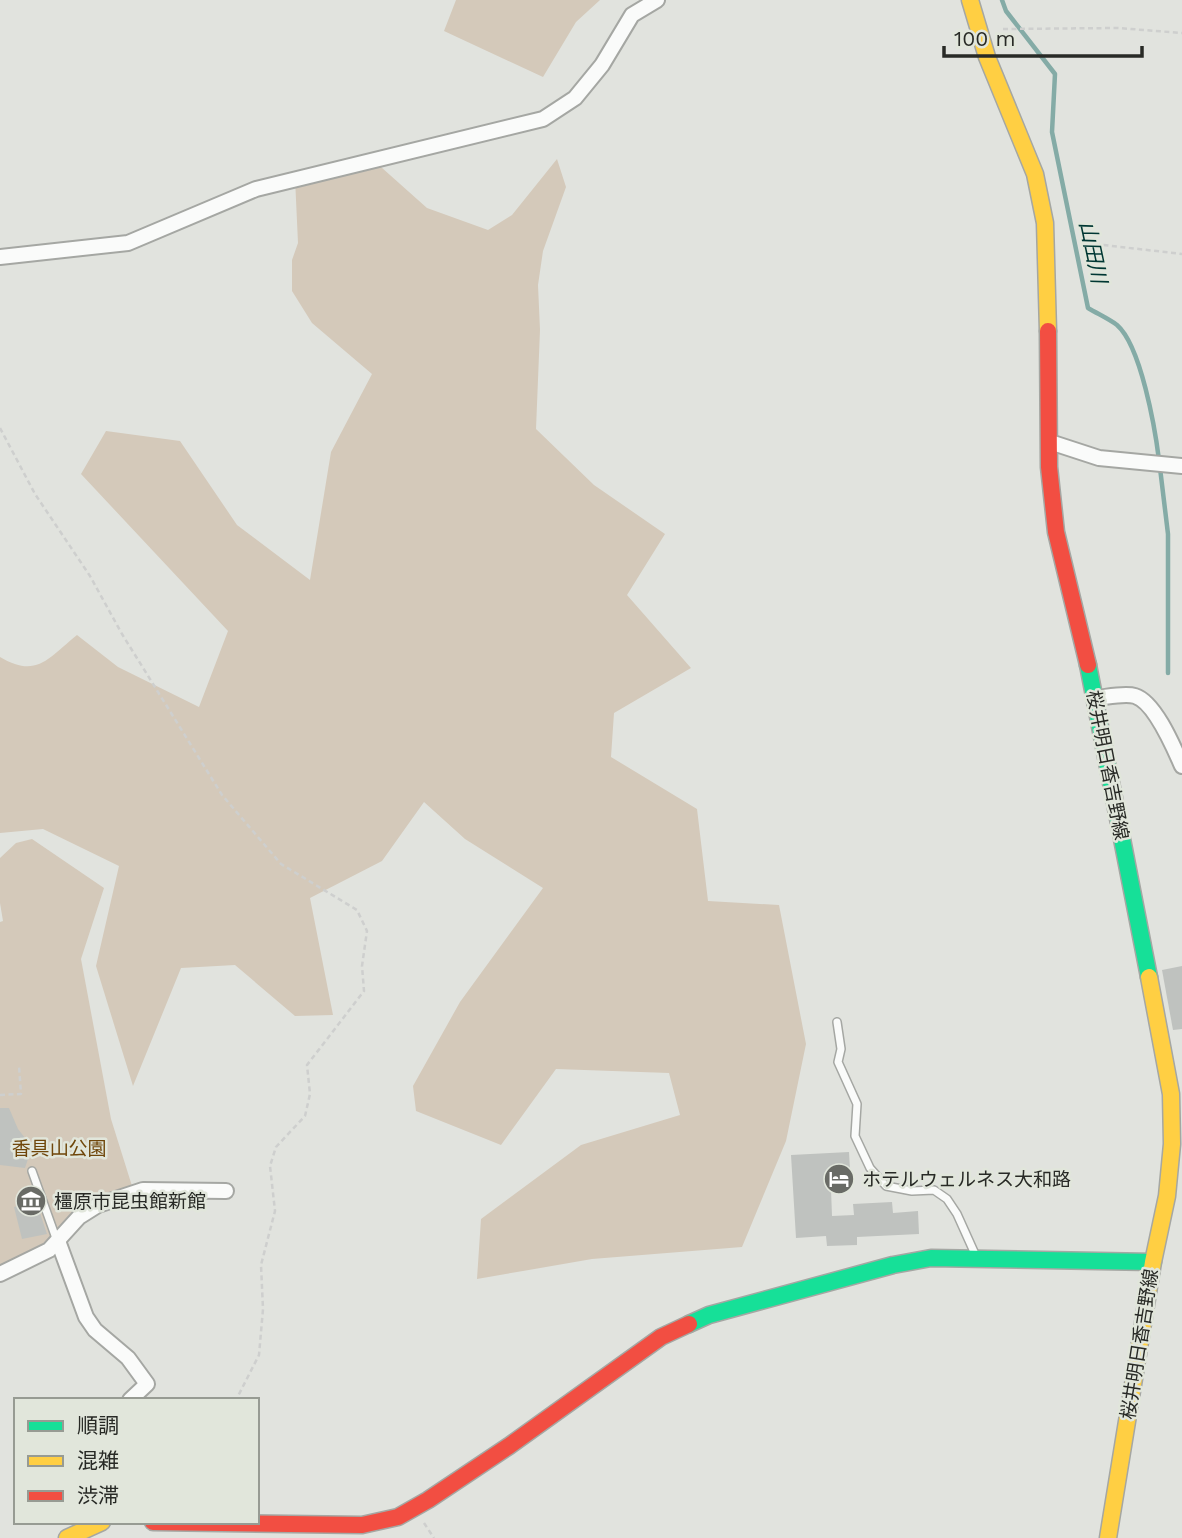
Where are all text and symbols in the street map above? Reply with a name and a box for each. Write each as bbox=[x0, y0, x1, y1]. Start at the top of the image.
scale bar bbox=[944, 14, 1142, 58]
text: 100 m bbox=[954, 26, 1016, 51]
water label: 山田川 bbox=[1075, 218, 1113, 287]
street label: 桜井明日香吉野線 bbox=[1082, 688, 1133, 842]
park label: 香具山公園 bbox=[11, 1137, 107, 1160]
hotel icon: ホテルウェルネス大和路 bbox=[822, 1162, 856, 1196]
place label: ホテルウェルネス大和路 bbox=[862, 1168, 1071, 1191]
museum icon: 橿原市昆虫館新館 bbox=[14, 1184, 48, 1218]
place label: 橿原市昆虫館新館 bbox=[54, 1190, 206, 1213]
street label: 桜井明日香吉野線 bbox=[1116, 1267, 1163, 1421]
legend bbox=[14, 1398, 259, 1524]
text: 順調 bbox=[77, 1413, 119, 1438]
text: 混雑 bbox=[77, 1448, 119, 1473]
text: 渋滞 bbox=[77, 1483, 119, 1508]

